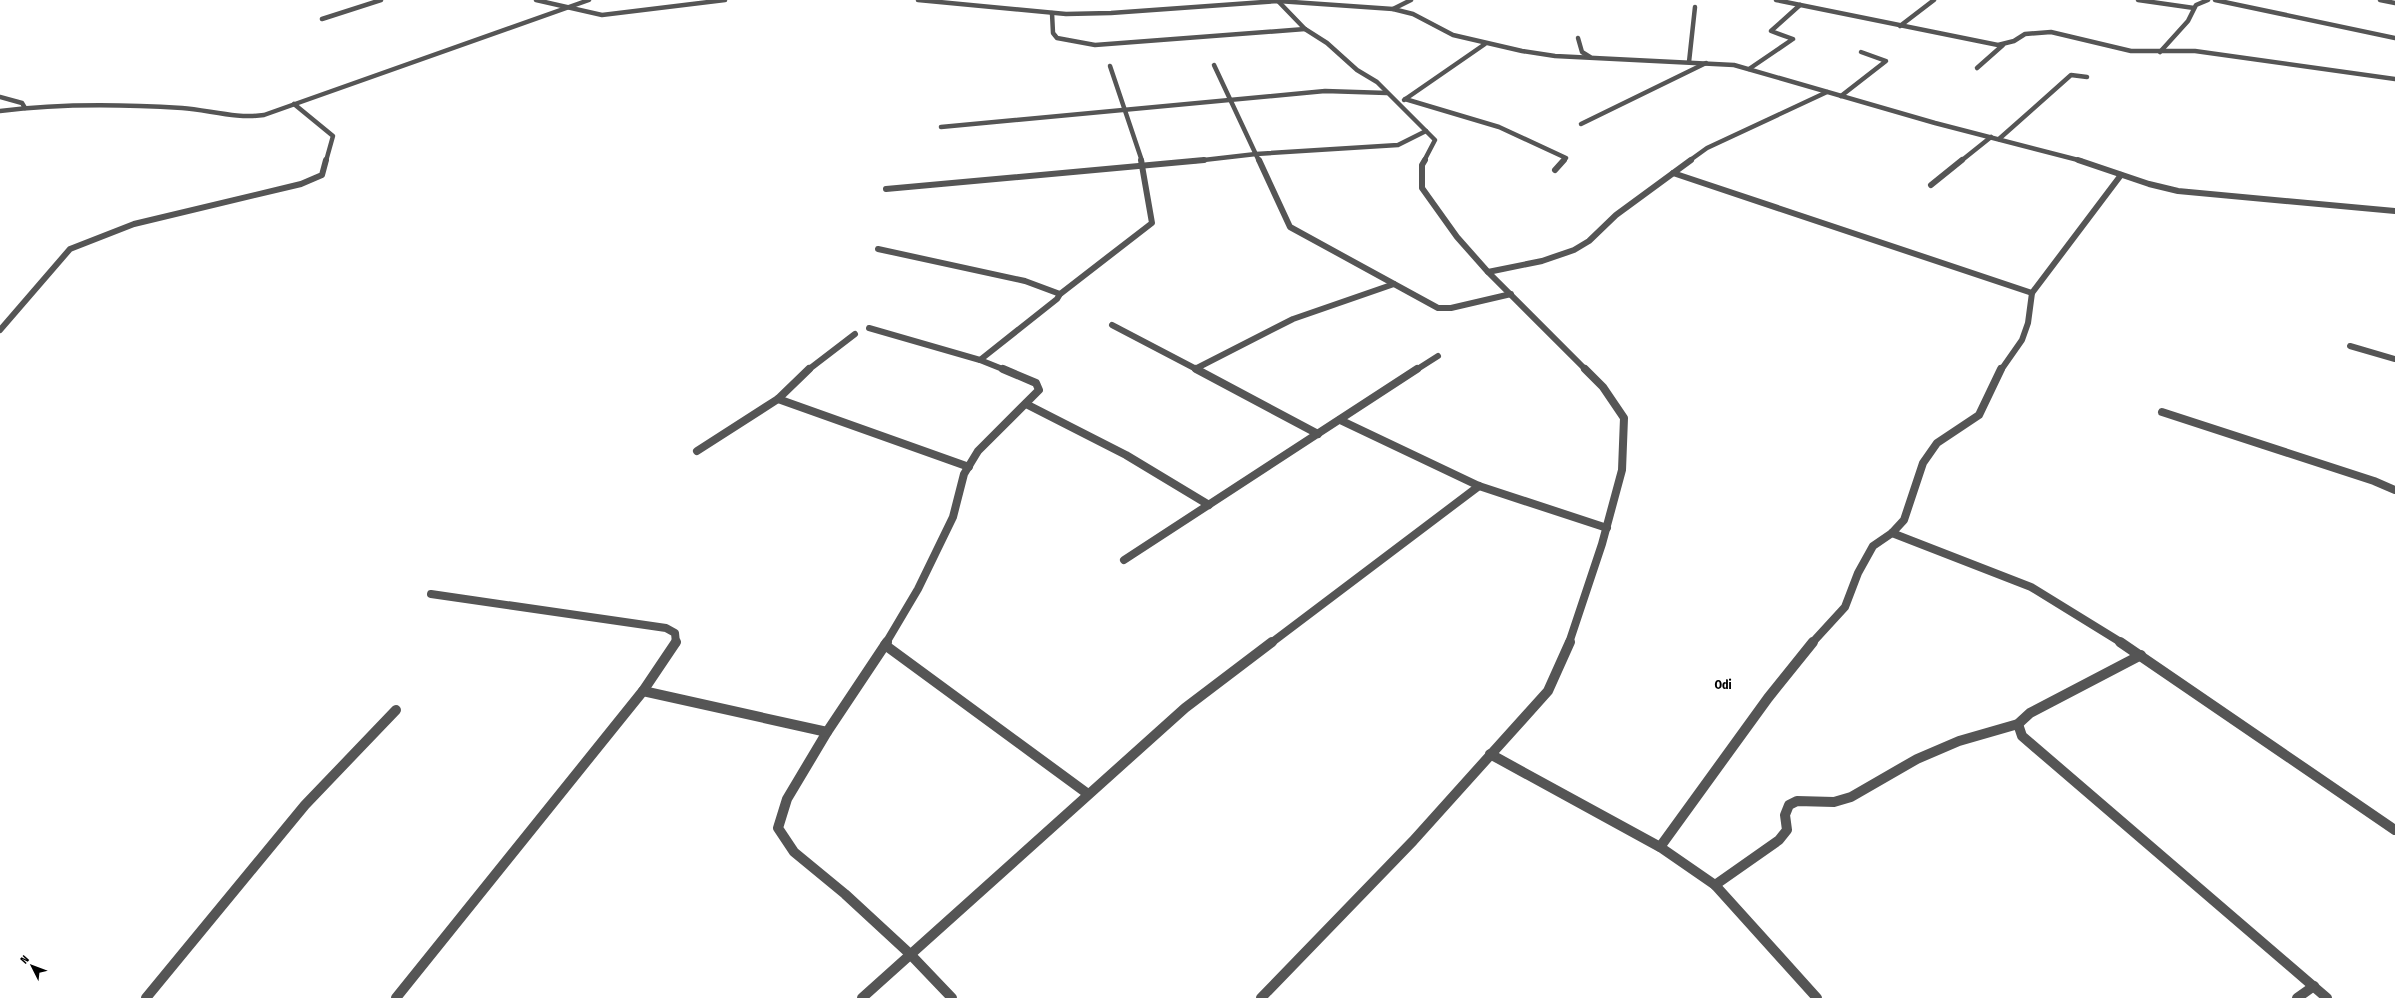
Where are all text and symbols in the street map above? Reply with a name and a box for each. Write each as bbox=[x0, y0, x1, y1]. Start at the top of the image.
district label: Odi bbox=[1714, 678, 1732, 692]
north arrow bbox=[12, 946, 52, 986]
text: N bbox=[18, 953, 32, 966]

